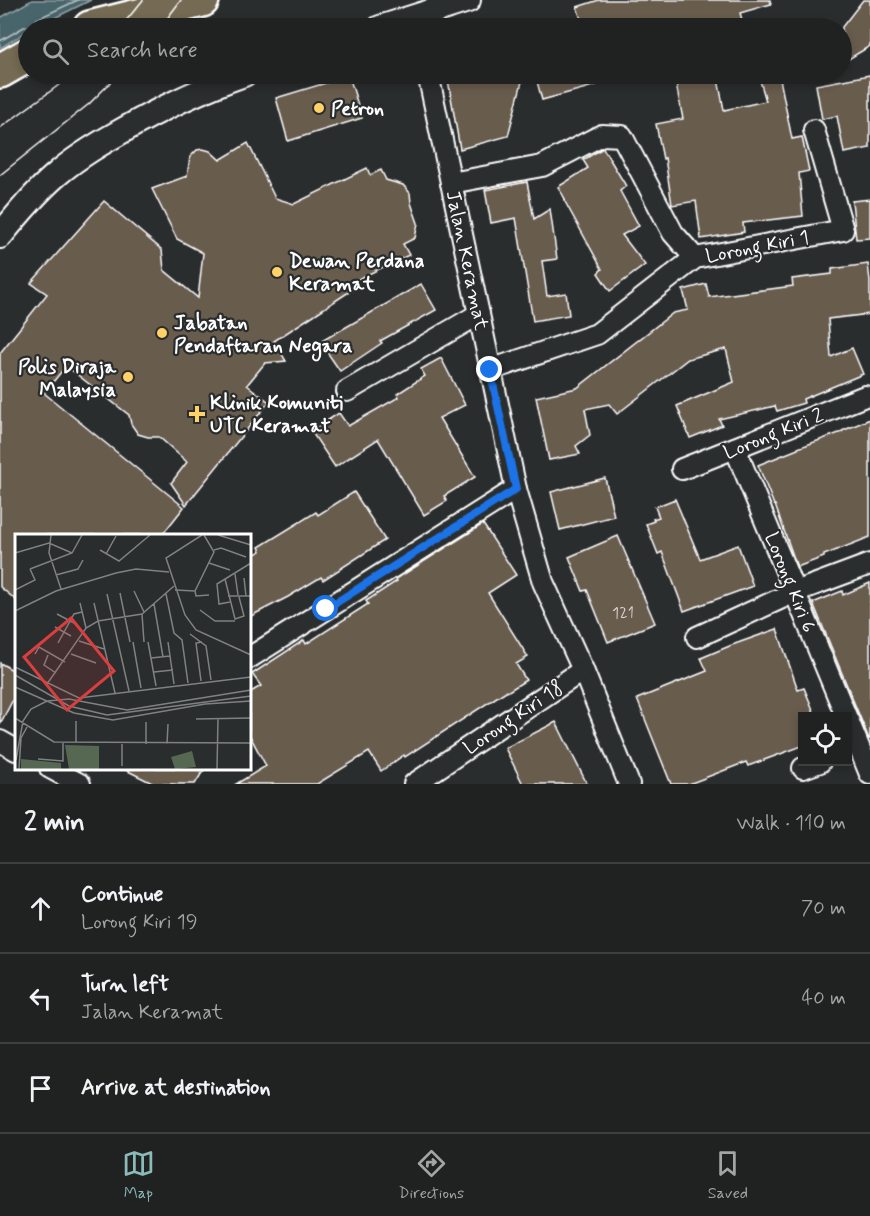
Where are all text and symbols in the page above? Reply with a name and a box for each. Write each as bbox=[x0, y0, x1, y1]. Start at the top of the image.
search box bbox=[18, 18, 852, 84]
icon: search bbox=[39, 35, 72, 68]
text: Search here bbox=[87, 37, 198, 65]
place label: Petron bbox=[331, 96, 384, 123]
marker: Petron bbox=[312, 101, 326, 115]
street label: Jalan Keramat bbox=[439, 188, 495, 333]
street label: Lorong Kiri 1 bbox=[703, 224, 812, 273]
place label: Dewan Perdana Keramat bbox=[289, 248, 425, 298]
marker: Dewan Perdana Keramat bbox=[270, 265, 284, 279]
place label: Jabatan Pendaftaran Negara bbox=[174, 310, 353, 362]
marker: Jabatan Pendaftaran Negara bbox=[155, 326, 169, 340]
place label: Polis Diraja Malaysia bbox=[18, 354, 117, 404]
route end bbox=[476, 356, 502, 382]
marker: Polis Diraja Malaysia bbox=[121, 370, 135, 384]
place label: Klinik Komuniti UTC Keramat bbox=[210, 390, 343, 440]
street label: Lorong Kiri 2 bbox=[720, 402, 828, 469]
marker: Klinik Komuniti UTC Keramat bbox=[188, 405, 206, 423]
street label: Lorong Kiri 6 bbox=[755, 528, 822, 637]
inset map bbox=[15, 534, 250, 769]
route start bbox=[312, 595, 338, 621]
house number: 121 bbox=[612, 603, 634, 624]
street label: Lorong Kiri 18 bbox=[458, 675, 570, 763]
map controls bbox=[798, 712, 852, 766]
button: locate bbox=[798, 712, 852, 766]
text: 2 min bbox=[24, 806, 85, 840]
text: Walk · 110 m bbox=[737, 810, 846, 837]
text: Continue bbox=[81, 881, 163, 909]
icon: ahead bbox=[24, 892, 57, 925]
text: 70 m bbox=[801, 895, 846, 922]
text: Lorong Kiri 19 bbox=[81, 909, 198, 936]
text: Turn left bbox=[81, 971, 169, 999]
icon: left bbox=[24, 982, 57, 1015]
text: 40 m bbox=[802, 985, 846, 1012]
text: Jalan Keramat bbox=[81, 999, 223, 1026]
icon: arrive bbox=[24, 1072, 57, 1105]
text: Arrive at destination bbox=[81, 1074, 271, 1102]
tab: Map bbox=[122, 1147, 155, 1204]
tab: Directions bbox=[398, 1147, 464, 1204]
tab: Saved bbox=[708, 1147, 748, 1204]

